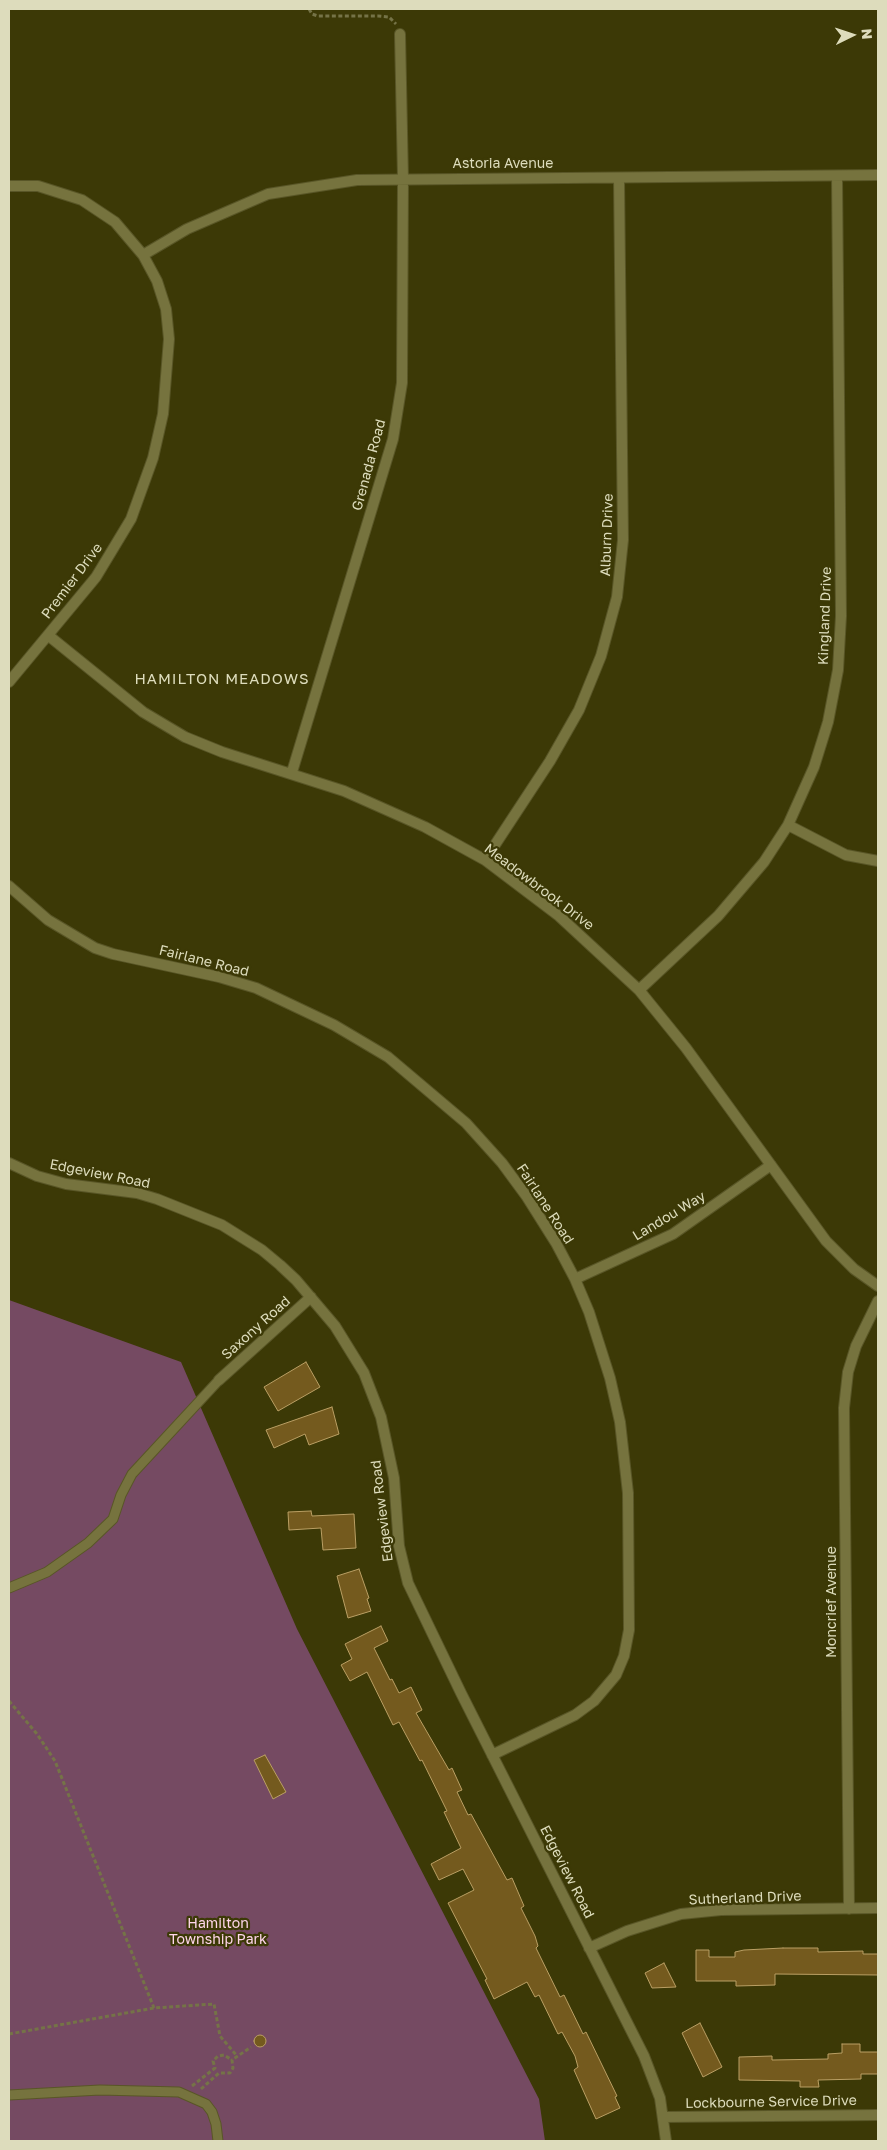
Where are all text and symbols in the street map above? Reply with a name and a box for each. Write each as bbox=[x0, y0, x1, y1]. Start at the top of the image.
north arrow bbox=[827, 10, 877, 60]
text: N bbox=[859, 28, 876, 40]
street label: Astoria Avenue bbox=[453, 156, 553, 172]
street label: Grenada Road bbox=[349, 417, 389, 513]
street label: Alburn Drive bbox=[597, 493, 617, 577]
street label: Premier Drive bbox=[38, 540, 106, 622]
street label: Kingland Drive bbox=[815, 567, 835, 665]
district label: HAMILTON MEADOWS bbox=[132, 670, 312, 688]
street label: Meadowbrook Drive bbox=[481, 840, 597, 934]
street label: Fairlane Road bbox=[157, 942, 251, 980]
street label: Edgeview Road bbox=[48, 1156, 152, 1192]
street label: Fairlane Road bbox=[513, 1161, 577, 1247]
street label: Landou Way bbox=[630, 1188, 708, 1244]
street label: Saxony Road bbox=[218, 1293, 294, 1363]
street label: Edgeview Road bbox=[367, 1459, 397, 1563]
street label: Moncrief Avenue bbox=[824, 1546, 840, 1658]
street label: Edgeview Road bbox=[536, 1823, 598, 1921]
street label: Sutherland Drive bbox=[688, 1888, 802, 1908]
park label: Hamilton Township Park bbox=[169, 1916, 267, 1948]
street label: Lockbourne Service Drive bbox=[685, 2092, 857, 2112]

